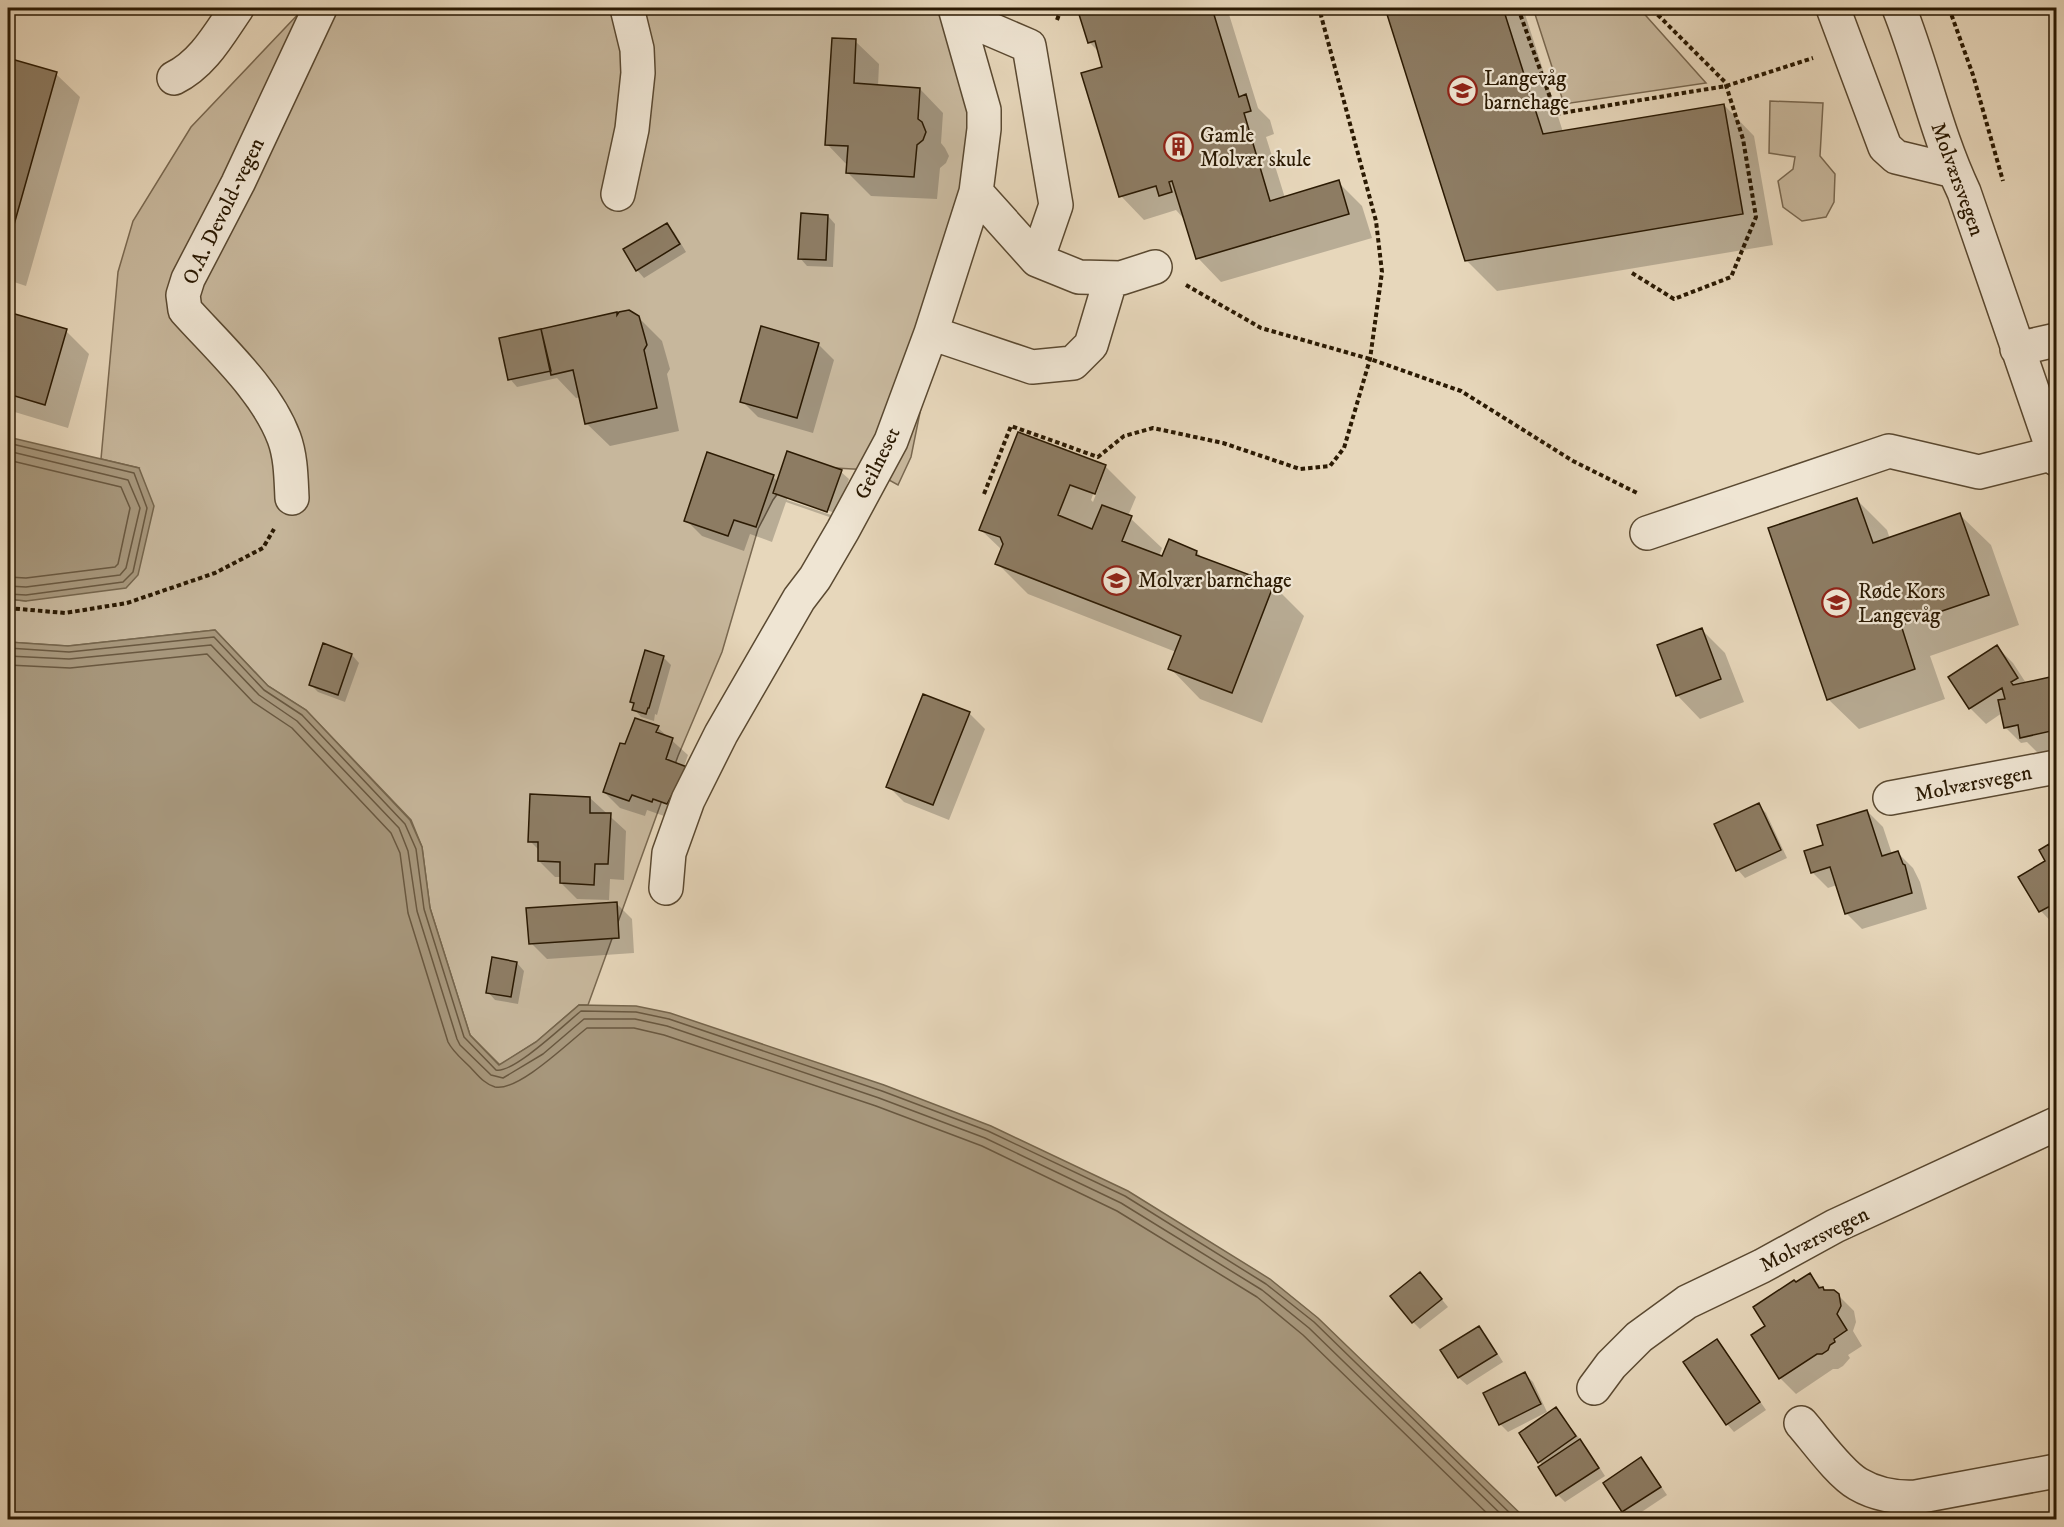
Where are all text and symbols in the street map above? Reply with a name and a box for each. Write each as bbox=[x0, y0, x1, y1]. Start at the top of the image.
place label: Langevåg barnehage bbox=[1484, 66, 1569, 116]
school or university icon: Langevåg barnehage bbox=[1447, 74, 1479, 106]
street label: Molværsvegen bbox=[1924, 119, 1990, 240]
place label: Gamle Molvær skule bbox=[1200, 123, 1311, 173]
building icon: Gamle Molvær skule bbox=[1163, 131, 1195, 163]
street label: O.A. Devold-vegen bbox=[177, 134, 271, 289]
street label: Geilneset bbox=[849, 423, 907, 504]
school or university icon: Molvær barnehage bbox=[1101, 564, 1133, 596]
place label: Molvær barnehage bbox=[1138, 568, 1292, 594]
place label: Røde Kors Langevåg bbox=[1858, 579, 1945, 629]
school or university icon: Røde Kors Langevåg bbox=[1821, 587, 1853, 619]
street label: Molværsvegen bbox=[1912, 760, 2034, 808]
street label: Molværsvegen bbox=[1756, 1201, 1873, 1279]

